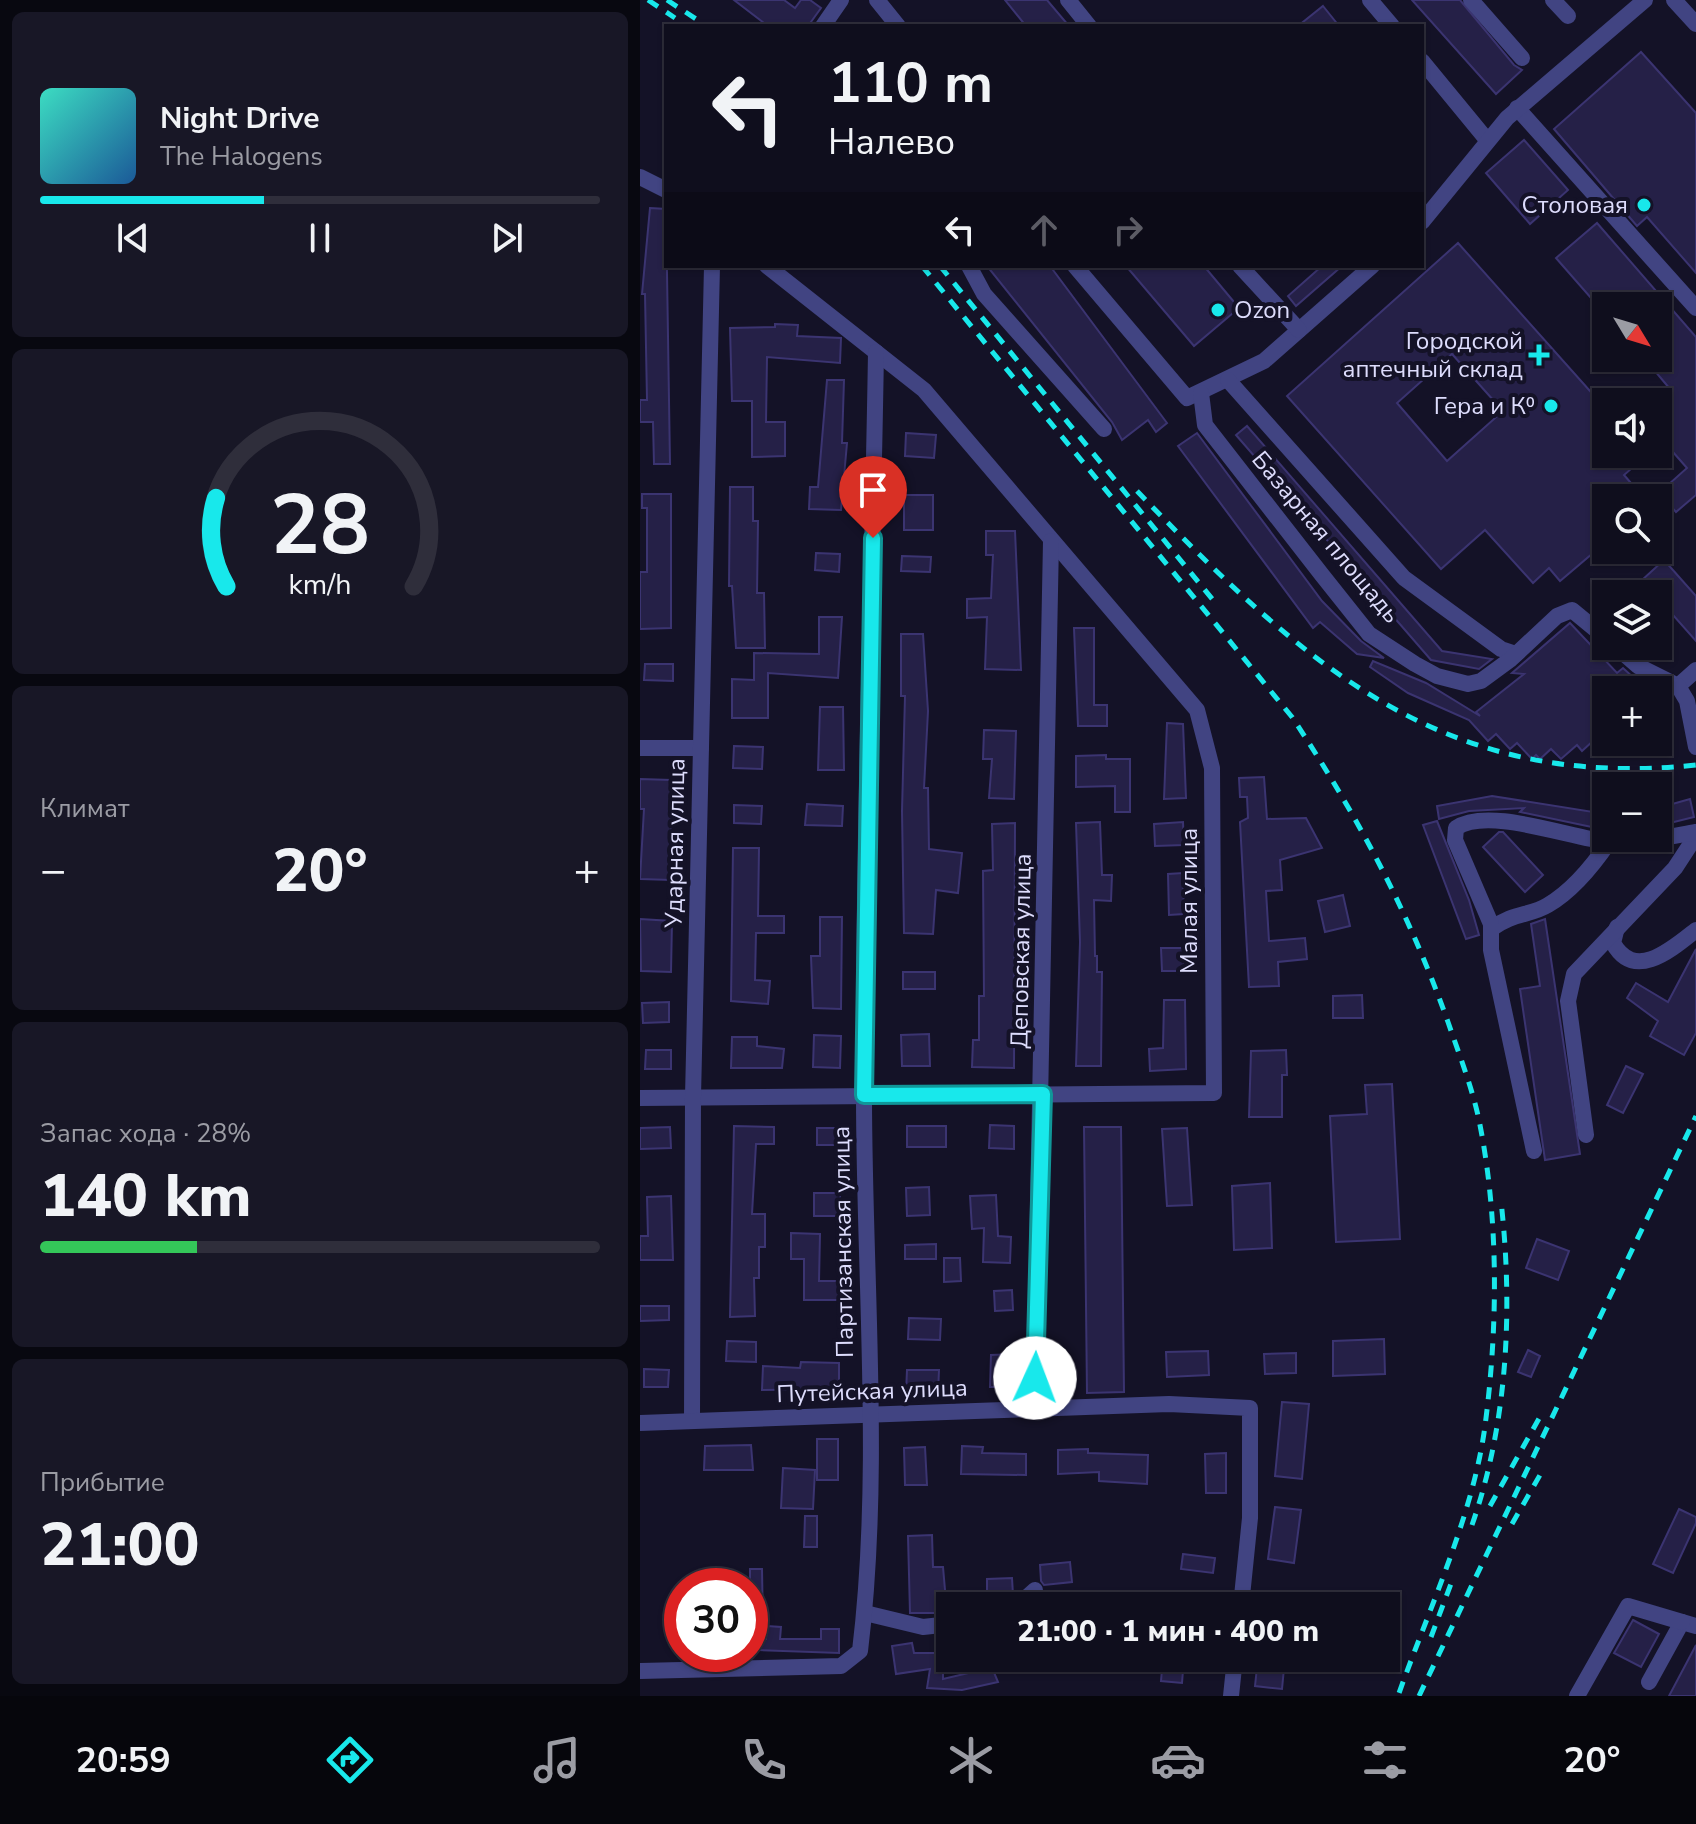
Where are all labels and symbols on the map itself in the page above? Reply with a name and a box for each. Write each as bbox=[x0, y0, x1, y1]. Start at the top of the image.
place label: Столовая bbox=[1522, 189, 1628, 221]
marker: Столовая bbox=[1635, 196, 1653, 214]
north arrow bbox=[1592, 292, 1672, 372]
place label: Ozon bbox=[1234, 294, 1290, 326]
marker: Ozon bbox=[1209, 301, 1227, 319]
place label: Городской аптечный склад bbox=[1342, 325, 1523, 385]
marker: Городской аптечный склад bbox=[1530, 346, 1548, 364]
place label: Гера и К⁰ bbox=[1434, 390, 1535, 422]
marker: Гера и К⁰ bbox=[1542, 397, 1560, 415]
street label: Базарная площадь bbox=[1245, 444, 1407, 630]
pin bbox=[839, 456, 907, 538]
street label: Ударная улица bbox=[658, 758, 692, 929]
street label: Малая улица bbox=[1173, 828, 1205, 974]
street label: Деповская улица bbox=[1003, 853, 1039, 1049]
street label: Партизанская улица bbox=[825, 1126, 861, 1358]
position arrow bbox=[993, 1336, 1077, 1420]
street label: Путейская улица bbox=[776, 1372, 968, 1410]
speed limit sign: 30 bbox=[664, 1568, 768, 1672]

